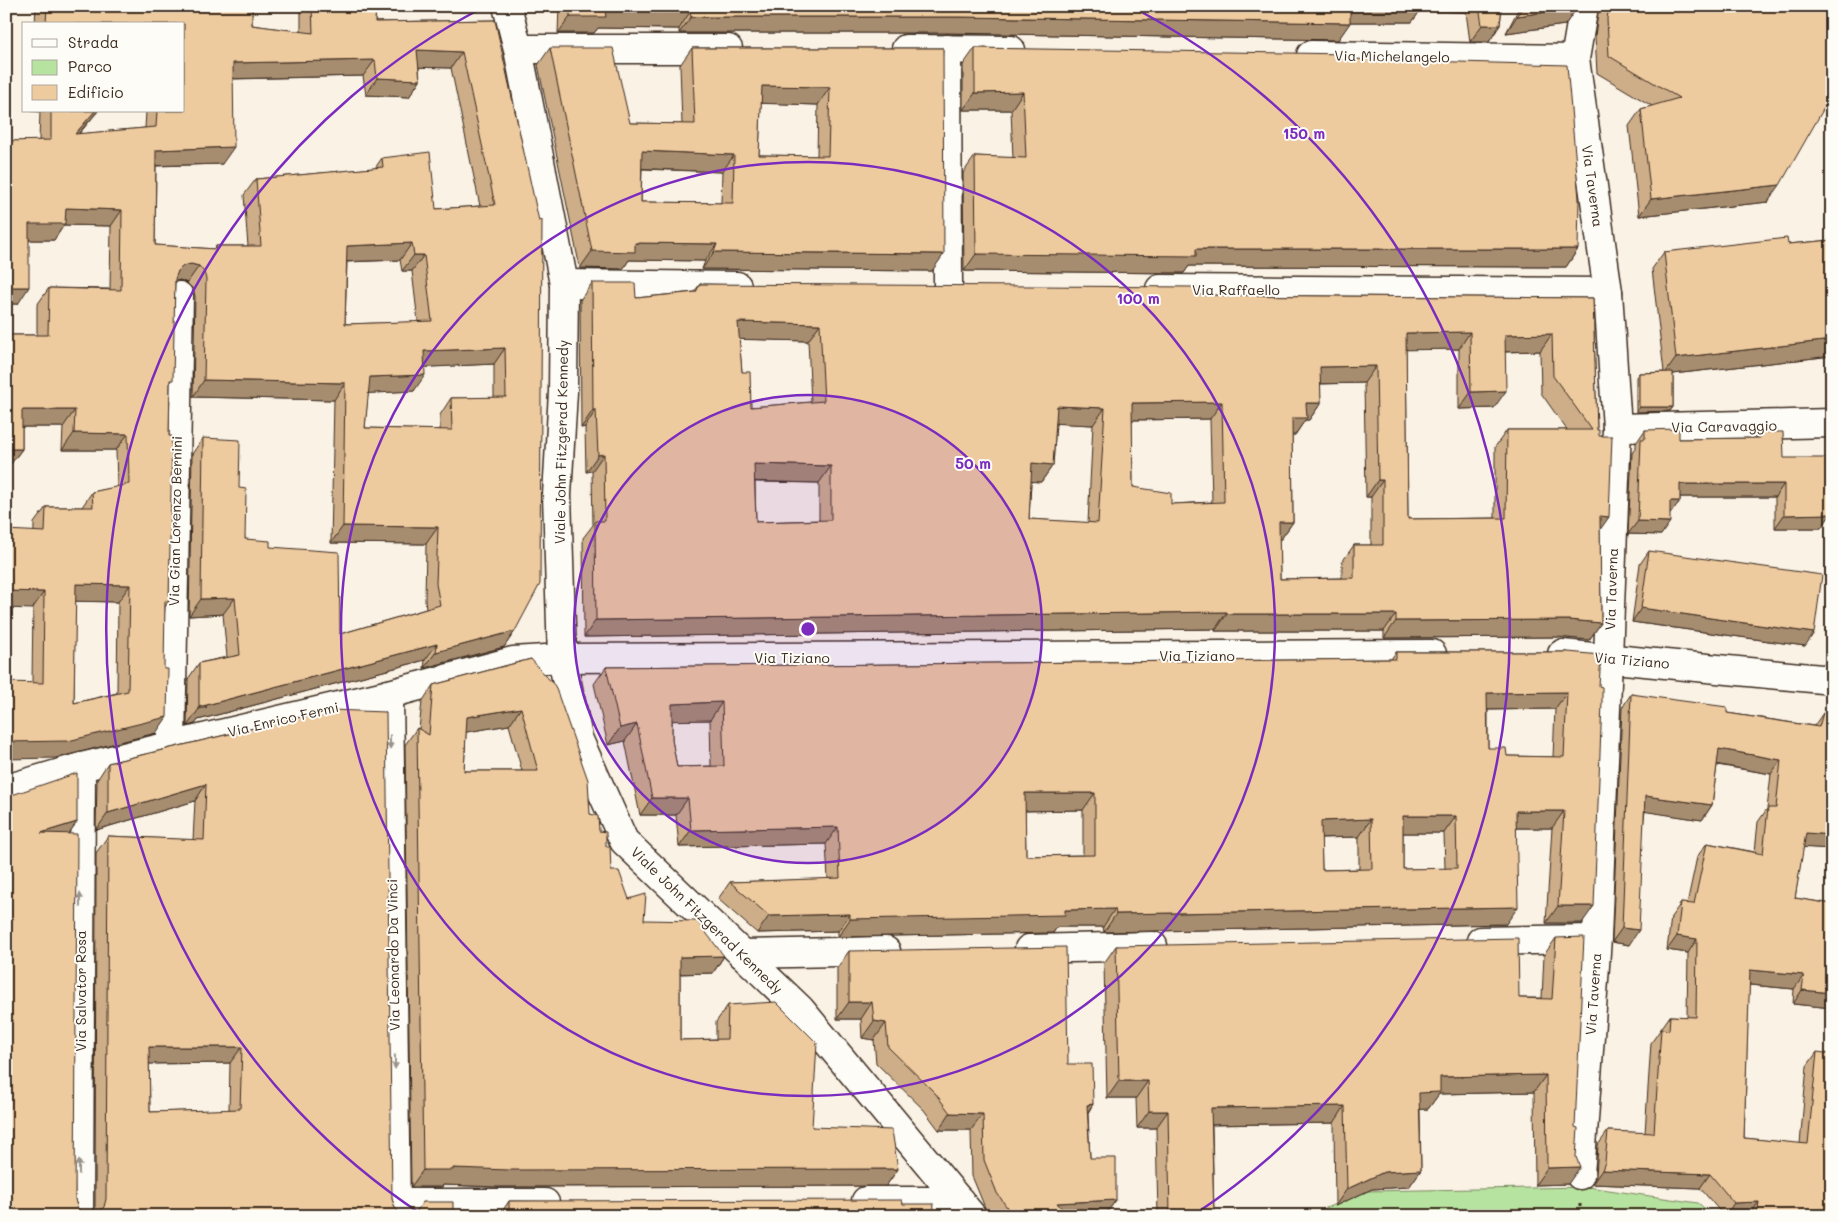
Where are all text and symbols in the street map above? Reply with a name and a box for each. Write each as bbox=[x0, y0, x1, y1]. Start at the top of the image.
legend bbox=[22, 22, 185, 112]
text: Strada bbox=[68, 32, 119, 52]
street label: Via Michelangelo bbox=[1334, 45, 1450, 67]
text: Parco bbox=[68, 56, 112, 76]
text: Edificio bbox=[68, 82, 124, 102]
text: 150 m bbox=[1283, 123, 1325, 143]
street label: Via Taverna bbox=[1578, 144, 1608, 228]
street label: Via Raffaello bbox=[1192, 280, 1280, 299]
text: 100 m bbox=[1116, 288, 1160, 308]
street label: Viale John Fitzgerad Kennedy bbox=[550, 340, 572, 544]
street label: Via Caravaggio bbox=[1671, 416, 1777, 436]
street label: Via Gian Lorenzo Bernini bbox=[164, 436, 186, 606]
text: 50 m bbox=[955, 453, 991, 473]
street label: Via Taverna bbox=[1600, 547, 1622, 631]
centre of rings bbox=[799, 620, 817, 638]
street label: Via Tiziano bbox=[1159, 646, 1235, 665]
street label: Via Tiziano bbox=[1594, 647, 1670, 673]
street label: Via Tiziano bbox=[754, 648, 830, 667]
street label: Via Enrico Fermi bbox=[226, 697, 340, 741]
one-way arrow bbox=[386, 735, 394, 751]
street label: Viale John Fitzgerad Kennedy bbox=[627, 842, 787, 998]
street label: Via Leonardo Da Vinci bbox=[382, 879, 404, 1031]
one-way arrow bbox=[76, 891, 84, 907]
street label: Via Salvator Rosa bbox=[71, 930, 90, 1052]
street label: Via Taverna bbox=[1581, 952, 1605, 1036]
one-way arrow bbox=[391, 1055, 399, 1071]
one-way arrow bbox=[75, 1159, 83, 1175]

